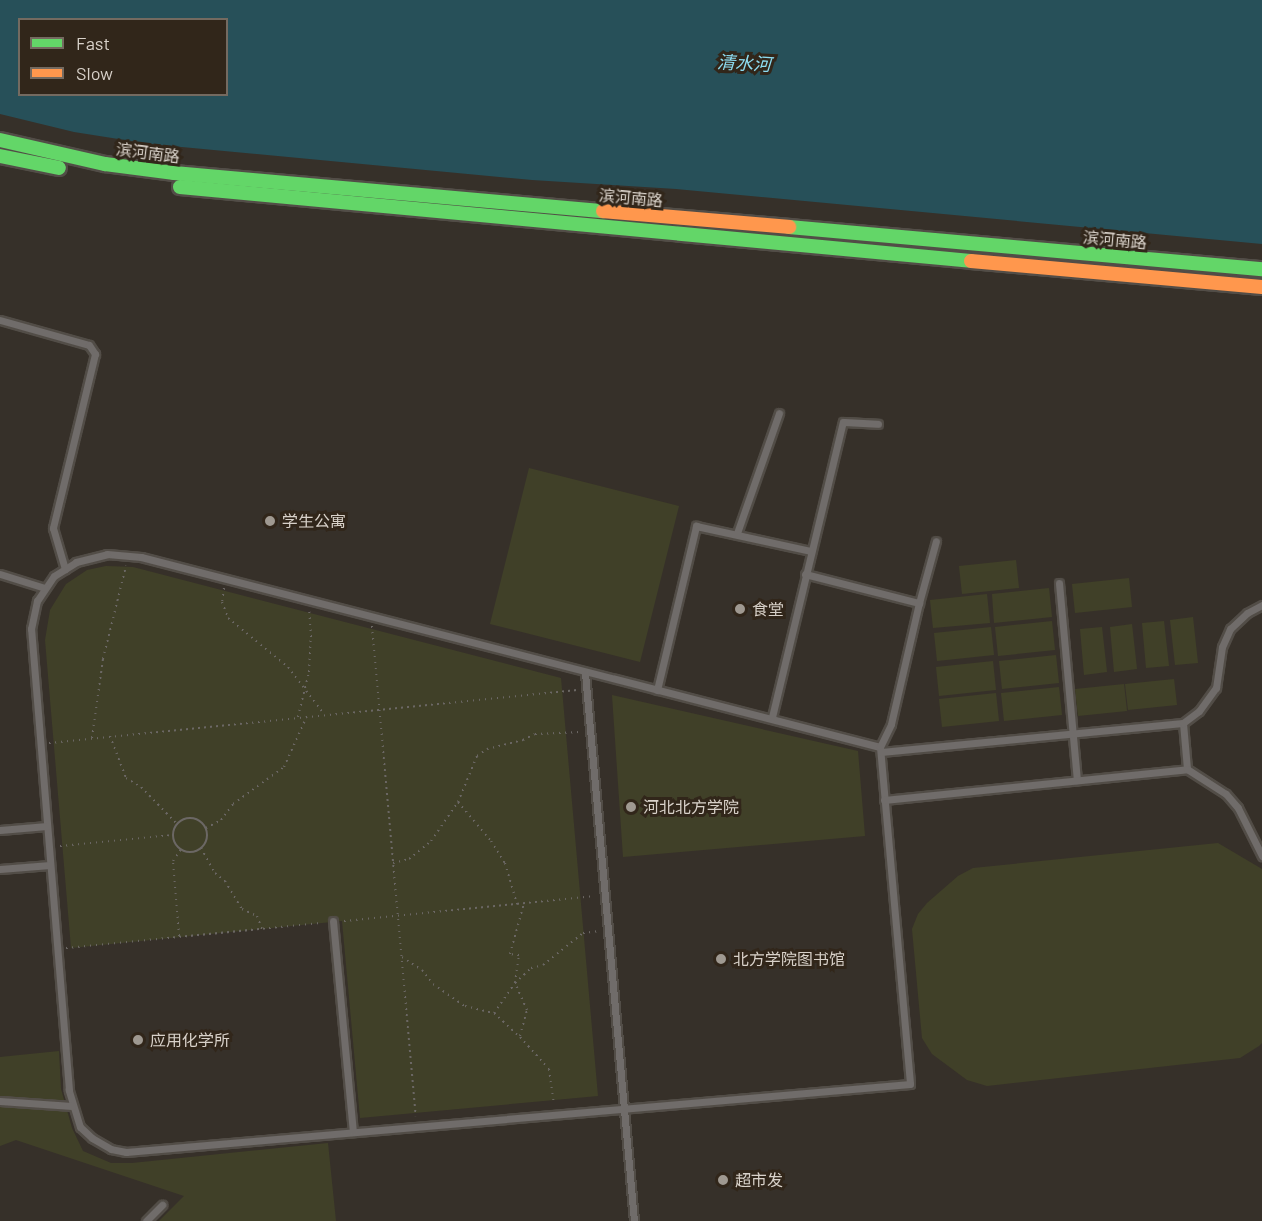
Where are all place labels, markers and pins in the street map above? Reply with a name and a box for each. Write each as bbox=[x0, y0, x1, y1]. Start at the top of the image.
place label: 学生公寓 bbox=[282, 511, 346, 531]
marker: 学生公寓 bbox=[263, 514, 277, 528]
place label: 食堂 bbox=[752, 599, 784, 619]
marker: 食堂 bbox=[733, 602, 747, 616]
place label: 河北北方学院 bbox=[643, 797, 739, 817]
marker: 河北北方学院 bbox=[624, 800, 638, 814]
place label: 北方学院图书馆 bbox=[733, 949, 845, 969]
marker: 北方学院图书馆 bbox=[714, 952, 728, 966]
place label: 应用化学所 bbox=[150, 1030, 230, 1050]
marker: 应用化学所 bbox=[131, 1033, 145, 1047]
place label: 超市发 bbox=[735, 1170, 783, 1190]
marker: 超市发 bbox=[716, 1173, 730, 1187]

